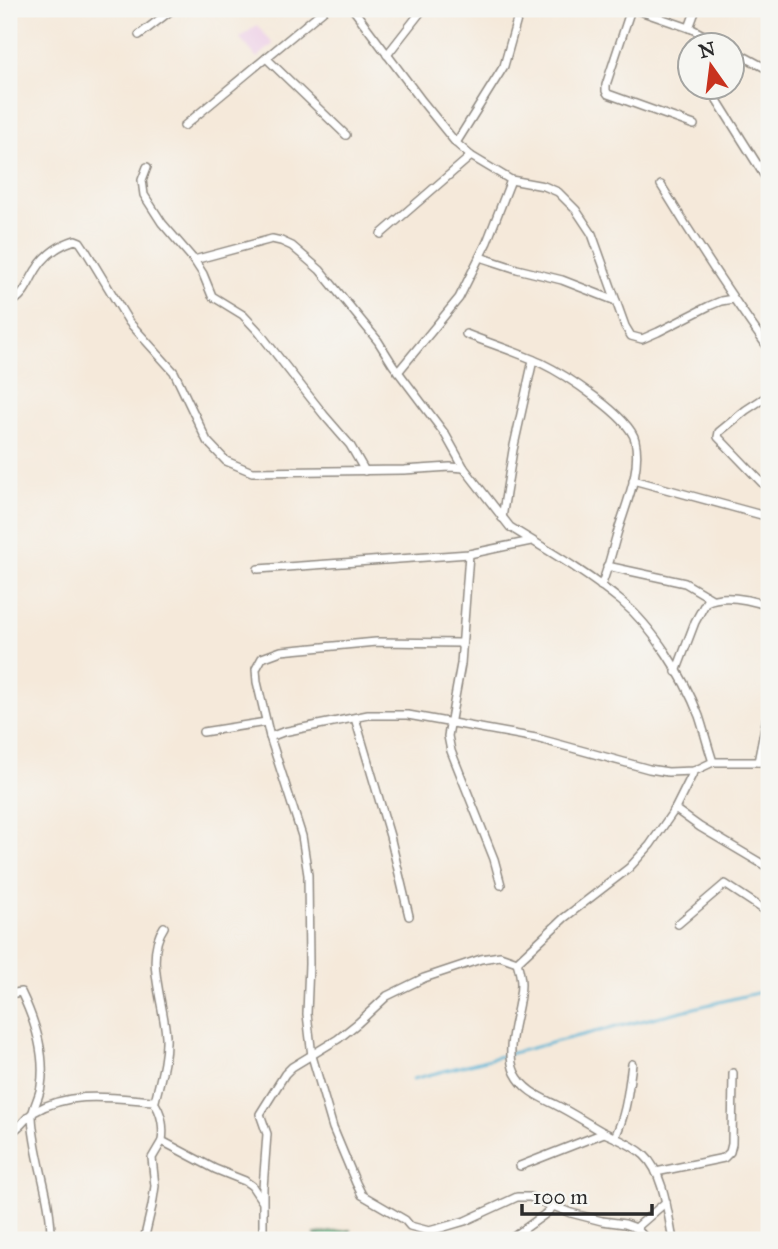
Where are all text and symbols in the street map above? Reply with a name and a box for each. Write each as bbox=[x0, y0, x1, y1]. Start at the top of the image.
north arrow bbox=[676, 32, 746, 102]
text: N bbox=[696, 37, 718, 63]
scale bar bbox=[522, 1172, 652, 1216]
text: 100 m bbox=[533, 1184, 588, 1210]

